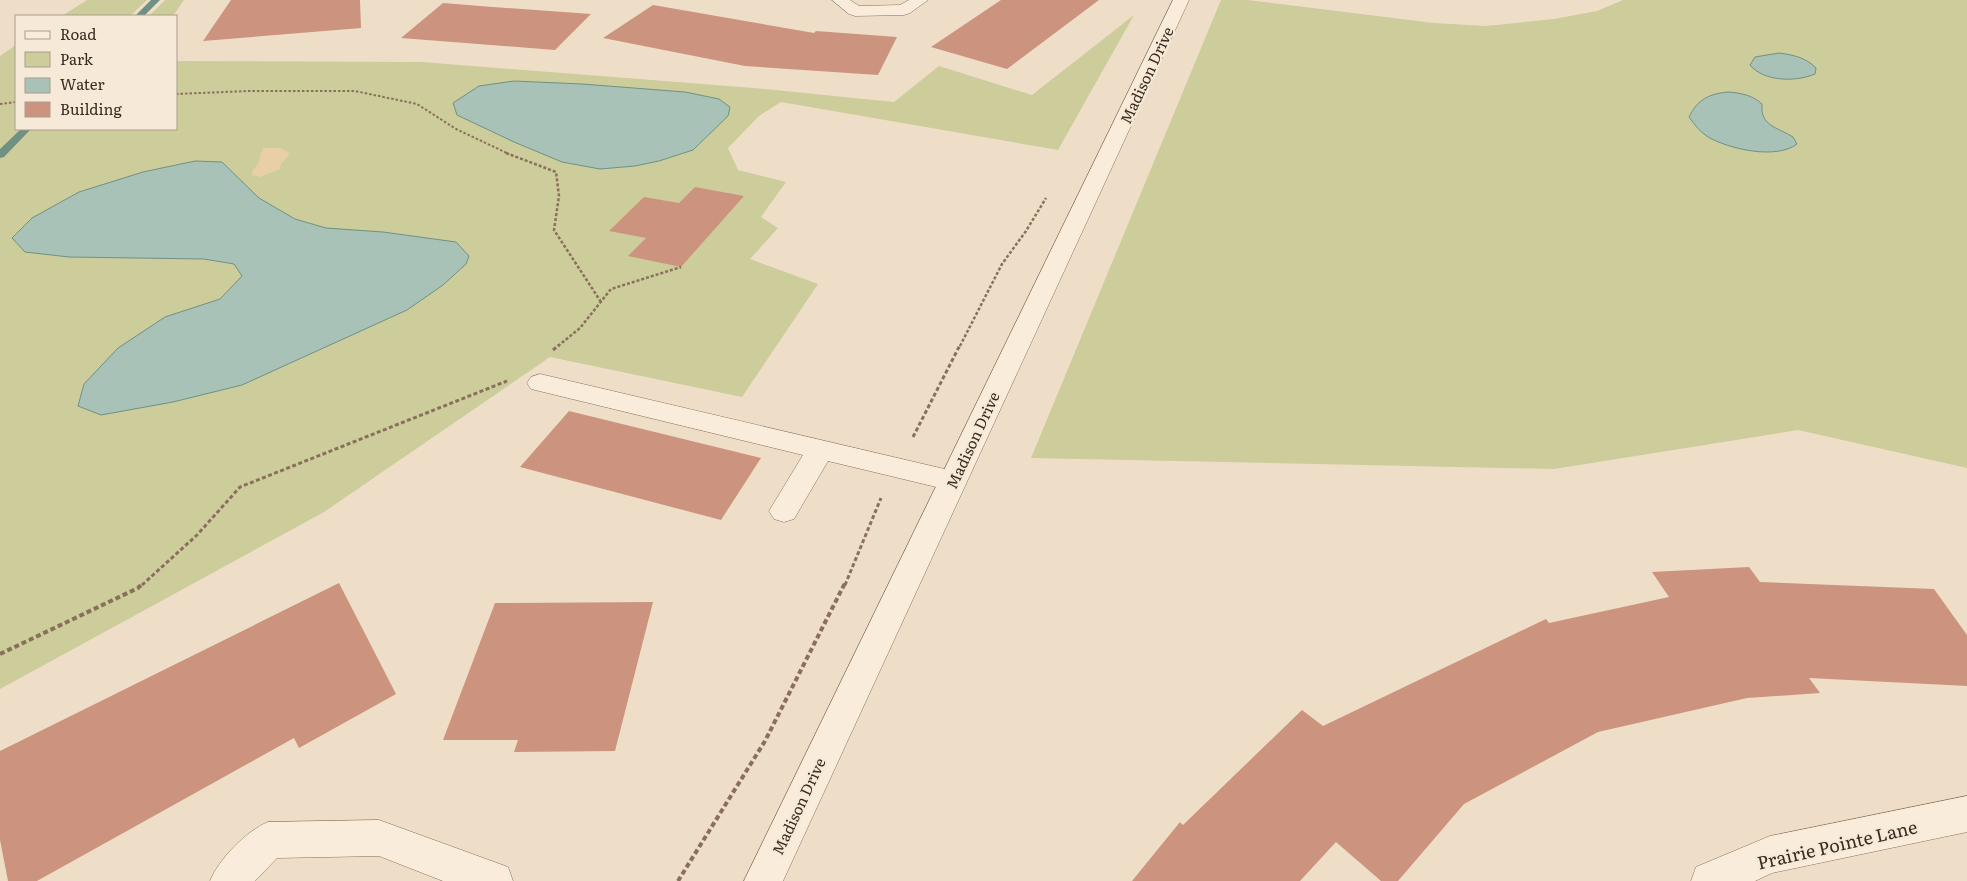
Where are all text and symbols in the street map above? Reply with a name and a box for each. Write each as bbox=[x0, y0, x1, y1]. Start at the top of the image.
legend bbox=[15, 15, 178, 130]
text: Road bbox=[60, 22, 96, 45]
street label: Madison Drive bbox=[1113, 23, 1179, 127]
text: Park bbox=[60, 47, 94, 70]
text: Water bbox=[60, 72, 105, 95]
text: Building bbox=[60, 97, 122, 120]
street label: Madison Drive bbox=[939, 388, 1005, 492]
street label: Madison Drive bbox=[765, 754, 831, 858]
street label: Prairie Pointe Lane bbox=[1754, 812, 1920, 876]

